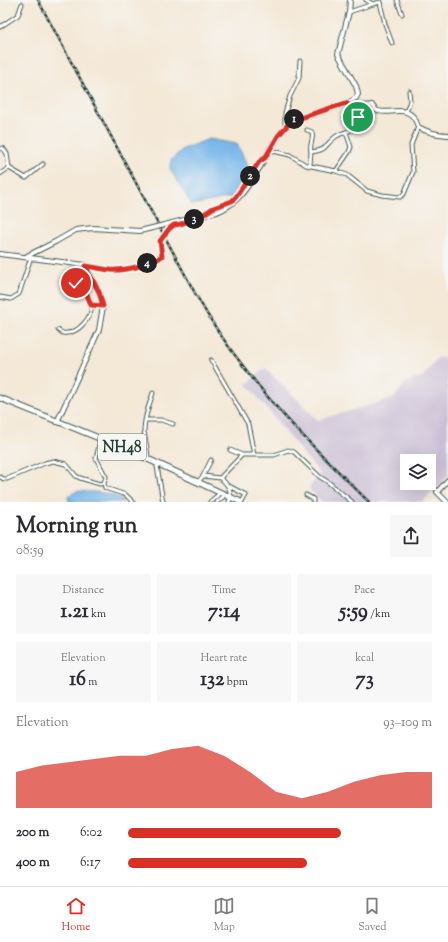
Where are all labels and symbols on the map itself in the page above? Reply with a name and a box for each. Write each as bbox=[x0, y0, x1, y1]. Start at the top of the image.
pin bbox=[341, 100, 375, 134]
pin: 1 bbox=[284, 109, 304, 129]
pin: 2 bbox=[240, 166, 260, 186]
pin: 3 bbox=[184, 209, 204, 229]
pin: 4 bbox=[137, 253, 157, 273]
pin bbox=[59, 266, 93, 300]
road number: NH48 bbox=[98, 434, 146, 460]

